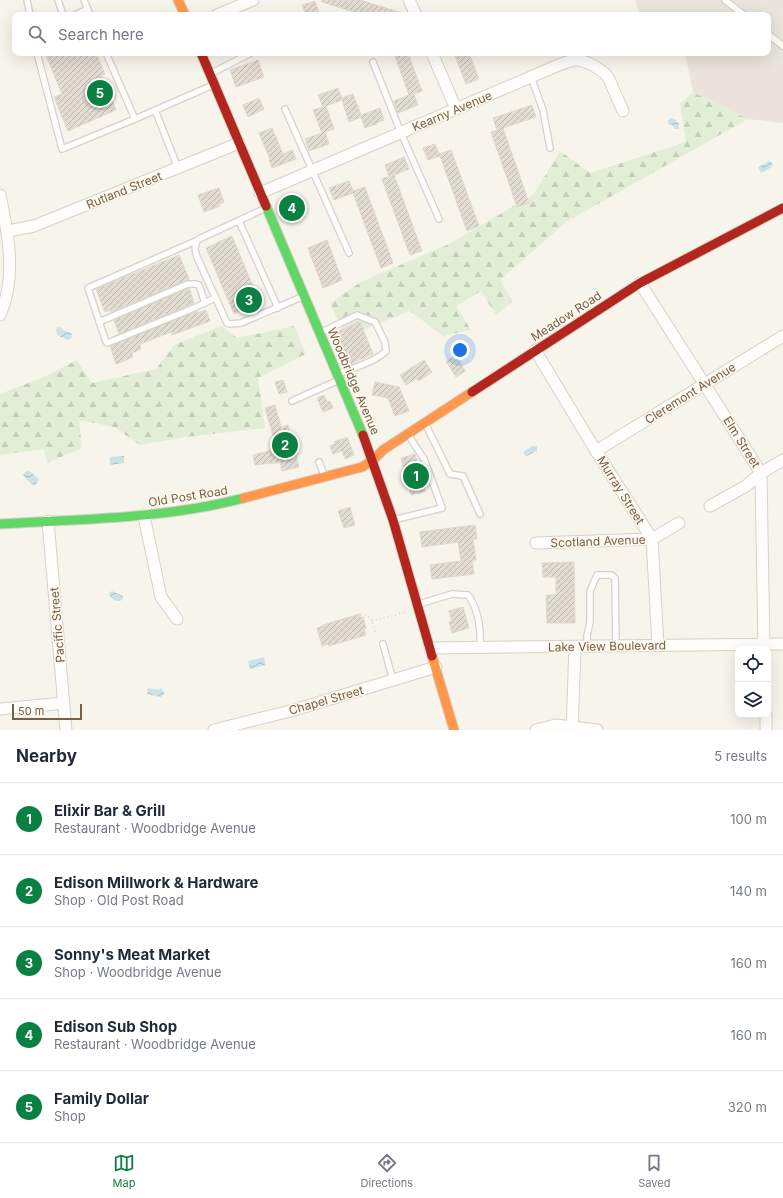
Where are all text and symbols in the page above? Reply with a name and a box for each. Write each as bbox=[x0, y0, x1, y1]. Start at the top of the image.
search box bbox=[12, 12, 771, 56]
icon: search bbox=[26, 23, 48, 45]
text: Search here bbox=[58, 25, 144, 44]
pin: 5 bbox=[87, 78, 113, 108]
street label: Kearny Avenue bbox=[410, 87, 494, 135]
street label: Rutland Street bbox=[84, 168, 164, 212]
pin: 4 bbox=[279, 193, 305, 223]
pin: 3 bbox=[236, 285, 262, 315]
street label: Meadow Road bbox=[528, 288, 604, 344]
street label: Woodbridge Avenue bbox=[325, 325, 383, 437]
your location bbox=[450, 340, 470, 360]
street label: Cleremont Avenue bbox=[642, 359, 738, 427]
street label: Elm Street bbox=[720, 413, 764, 471]
pin: 2 bbox=[272, 430, 298, 460]
street label: Murray Street bbox=[594, 453, 648, 527]
pin: 1 bbox=[403, 461, 429, 491]
street label: Old Post Road bbox=[147, 482, 229, 510]
street label: Scotland Avenue bbox=[550, 532, 646, 550]
street label: Pacific Street bbox=[46, 587, 68, 663]
street label: Lake View Boulevard bbox=[548, 637, 666, 655]
map controls bbox=[735, 646, 771, 718]
button: locate bbox=[735, 646, 771, 682]
street label: Chapel Street bbox=[287, 682, 365, 718]
button: layers bbox=[735, 682, 771, 718]
scale bar bbox=[12, 702, 82, 721]
text: 50 m bbox=[18, 704, 44, 718]
text: Nearby bbox=[16, 746, 77, 766]
text: 5 results bbox=[714, 748, 767, 764]
text: Elixir Bar & Grill bbox=[54, 801, 165, 820]
text: 1 bbox=[26, 811, 32, 827]
text: 100 m bbox=[730, 811, 767, 827]
text: Restaurant · Woodbridge Avenue bbox=[54, 820, 256, 836]
text: Edison Millwork & Hardware bbox=[54, 873, 258, 892]
text: 2 bbox=[25, 883, 33, 899]
text: 140 m bbox=[730, 883, 767, 899]
text: Shop · Old Post Road bbox=[54, 892, 184, 908]
text: Sonny's Meat Market bbox=[54, 945, 210, 964]
text: 3 bbox=[25, 955, 33, 971]
text: 160 m bbox=[730, 955, 767, 971]
text: Shop · Woodbridge Avenue bbox=[54, 964, 222, 980]
text: Edison Sub Shop bbox=[54, 1017, 177, 1036]
text: 4 bbox=[25, 1027, 33, 1043]
text: 160 m bbox=[730, 1027, 767, 1043]
text: Restaurant · Woodbridge Avenue bbox=[54, 1036, 256, 1052]
text: Family Dollar bbox=[54, 1089, 149, 1108]
text: 5 bbox=[25, 1099, 33, 1115]
text: 320 m bbox=[728, 1099, 767, 1115]
text: Shop bbox=[54, 1108, 86, 1124]
tab: Map bbox=[113, 1152, 135, 1190]
tab: Directions bbox=[361, 1152, 413, 1190]
tab: Saved bbox=[638, 1152, 670, 1190]

